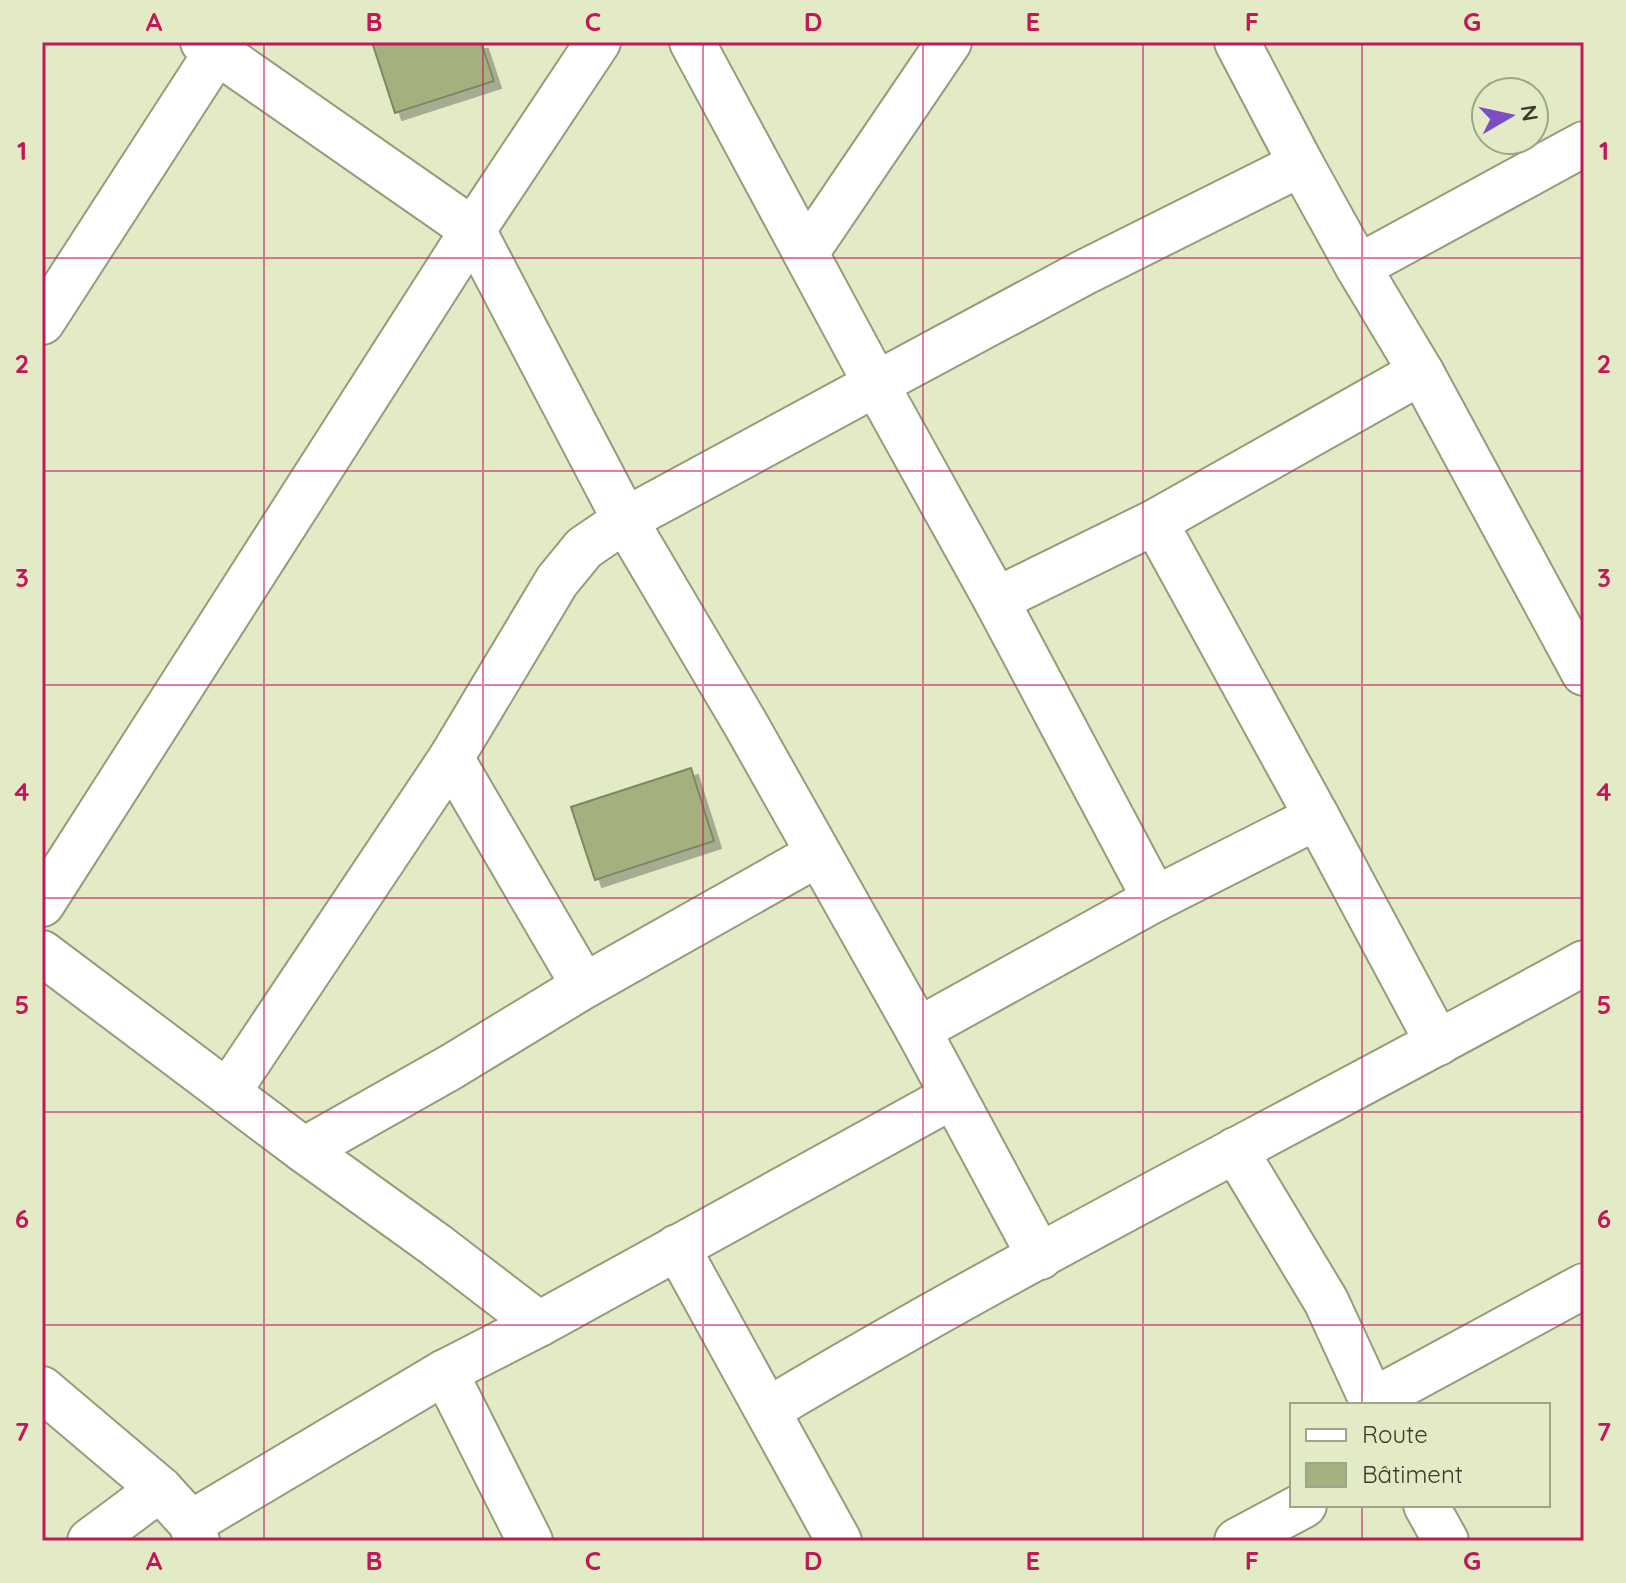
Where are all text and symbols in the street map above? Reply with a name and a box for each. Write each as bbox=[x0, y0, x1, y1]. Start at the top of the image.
text: A bbox=[146, 5, 163, 38]
text: B bbox=[365, 5, 383, 38]
text: C bbox=[585, 5, 601, 38]
text: D bbox=[804, 5, 822, 38]
text: E bbox=[1026, 5, 1040, 38]
text: F bbox=[1245, 5, 1259, 38]
text: G bbox=[1463, 5, 1481, 38]
north arrow bbox=[1470, 76, 1550, 156]
text: N bbox=[1515, 103, 1545, 123]
text: 1 bbox=[17, 134, 27, 167]
text: 1 bbox=[1599, 134, 1609, 167]
text: 2 bbox=[15, 347, 29, 380]
text: 2 bbox=[1597, 347, 1611, 380]
text: 3 bbox=[15, 561, 29, 594]
text: 3 bbox=[1597, 561, 1611, 594]
text: 4 bbox=[14, 775, 30, 808]
text: 4 bbox=[1596, 775, 1612, 808]
text: 5 bbox=[15, 988, 29, 1021]
text: 5 bbox=[1597, 988, 1611, 1021]
text: 6 bbox=[15, 1202, 29, 1235]
text: 6 bbox=[1597, 1202, 1611, 1235]
legend bbox=[1290, 1403, 1550, 1507]
text: 7 bbox=[15, 1415, 29, 1448]
text: 7 bbox=[1597, 1415, 1611, 1448]
text: Route bbox=[1362, 1419, 1428, 1449]
text: Bâtiment bbox=[1362, 1459, 1463, 1489]
text: A bbox=[146, 1544, 163, 1577]
text: B bbox=[365, 1544, 383, 1577]
text: C bbox=[585, 1544, 601, 1577]
text: D bbox=[804, 1544, 822, 1577]
text: E bbox=[1026, 1544, 1040, 1577]
text: F bbox=[1245, 1544, 1259, 1577]
text: G bbox=[1463, 1544, 1481, 1577]

